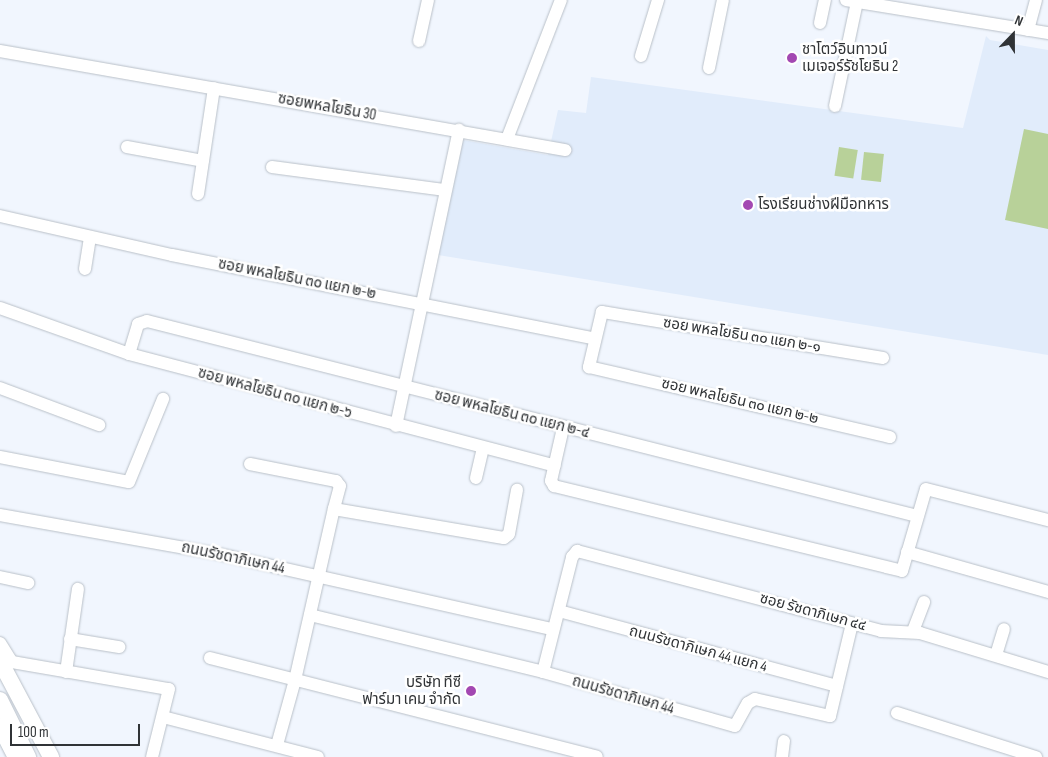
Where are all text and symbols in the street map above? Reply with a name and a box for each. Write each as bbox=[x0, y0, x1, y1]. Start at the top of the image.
north arrow bbox=[988, 10, 1038, 60]
text: N bbox=[1012, 11, 1025, 30]
place label: ชาโตว์อินทาวน์ เมเจอร์รัชโยธิน 2 bbox=[802, 40, 898, 75]
marker: ชาโตว์อินทาวน์ เมเจอร์รัชโยธิน 2 bbox=[786, 52, 798, 64]
street label: ซอยพหลโยธิน 30 bbox=[276, 90, 378, 124]
place label: โรงเรียนช่างฝีมือทหาร bbox=[758, 196, 889, 214]
marker: โรงเรียนช่างฝีมือทหาร bbox=[742, 199, 754, 211]
street label: ซอย พหลโยธิน ๓๐ แยก ๒-๒ bbox=[217, 255, 377, 303]
street label: ซอย พหลโยธิน ๓๐ แยก ๒-๑ bbox=[662, 314, 822, 356]
street label: ซอย พหลโยธิน ๓๐ แยก ๒-๖ bbox=[196, 364, 354, 422]
street label: ซอย พหลโยธิน ๓๐ แยก ๒-๒ bbox=[660, 374, 820, 428]
street label: ซอย พหลโยธิน ๓๐ แยก ๒-๔ bbox=[433, 386, 591, 442]
street label: ถนนรัชดาภิเษก 44 bbox=[180, 538, 286, 578]
street label: ซอย รัชดาภิเษก ๔๔ bbox=[758, 589, 868, 635]
street label: ถนนรัชดาภิเษก 44 แยก 4 bbox=[627, 622, 769, 676]
street label: ถนนรัชดาภิเษก 44 bbox=[570, 672, 676, 718]
place label: บริษัท ทีซี ฟาร์มา เคม จำกัด bbox=[362, 673, 461, 708]
marker: บริษัท ทีซี ฟาร์มา เคม จำกัด bbox=[465, 685, 477, 697]
scale bar bbox=[12, 714, 142, 746]
text: 100 m bbox=[18, 723, 49, 742]

